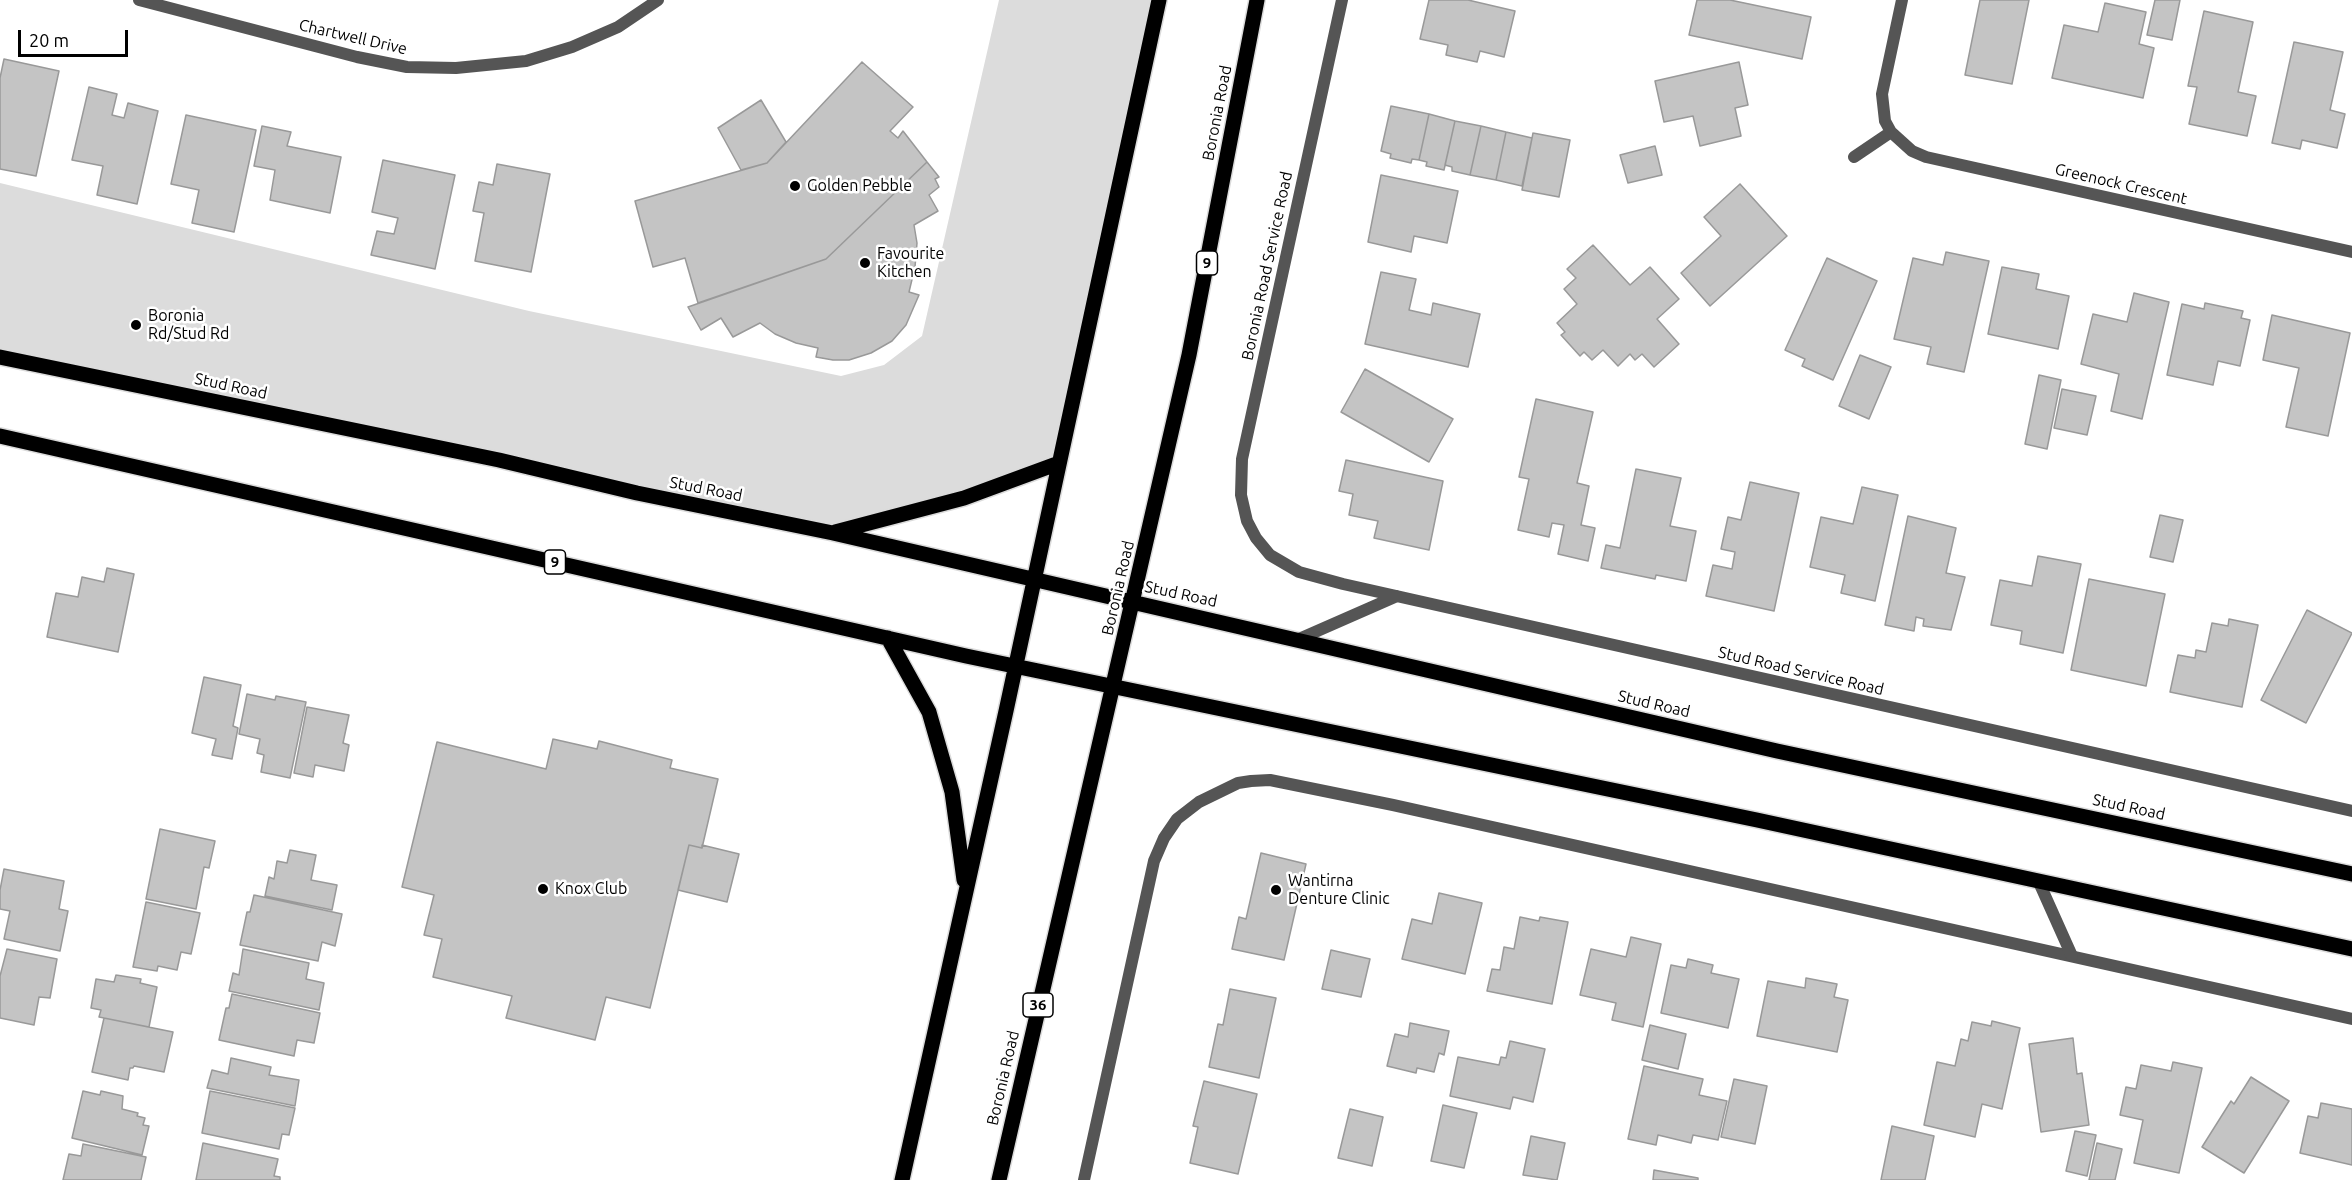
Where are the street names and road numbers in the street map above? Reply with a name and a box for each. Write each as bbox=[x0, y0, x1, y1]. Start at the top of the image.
street label: Chartwell Drive bbox=[297, 15, 409, 59]
street label: Boronia Road bbox=[1198, 64, 1236, 162]
street label: Greenock Crescent bbox=[2053, 159, 2189, 209]
street label: Boronia Road Service Road bbox=[1238, 170, 1296, 362]
road number: 9 bbox=[1196, 251, 1218, 275]
street label: Stud Road bbox=[193, 369, 269, 403]
street label: Stud Road bbox=[668, 473, 744, 505]
street label: Boronia Road bbox=[1098, 539, 1138, 637]
road number: 9 bbox=[544, 550, 566, 574]
street label: Stud Road bbox=[1143, 577, 1219, 611]
street label: Stud Road Service Road bbox=[1716, 643, 1886, 699]
street label: Stud Road bbox=[1616, 686, 1692, 722]
street label: Stud Road bbox=[2091, 790, 2167, 824]
road number: 36 bbox=[1023, 993, 1053, 1017]
street label: Boronia Road bbox=[983, 1029, 1023, 1127]

